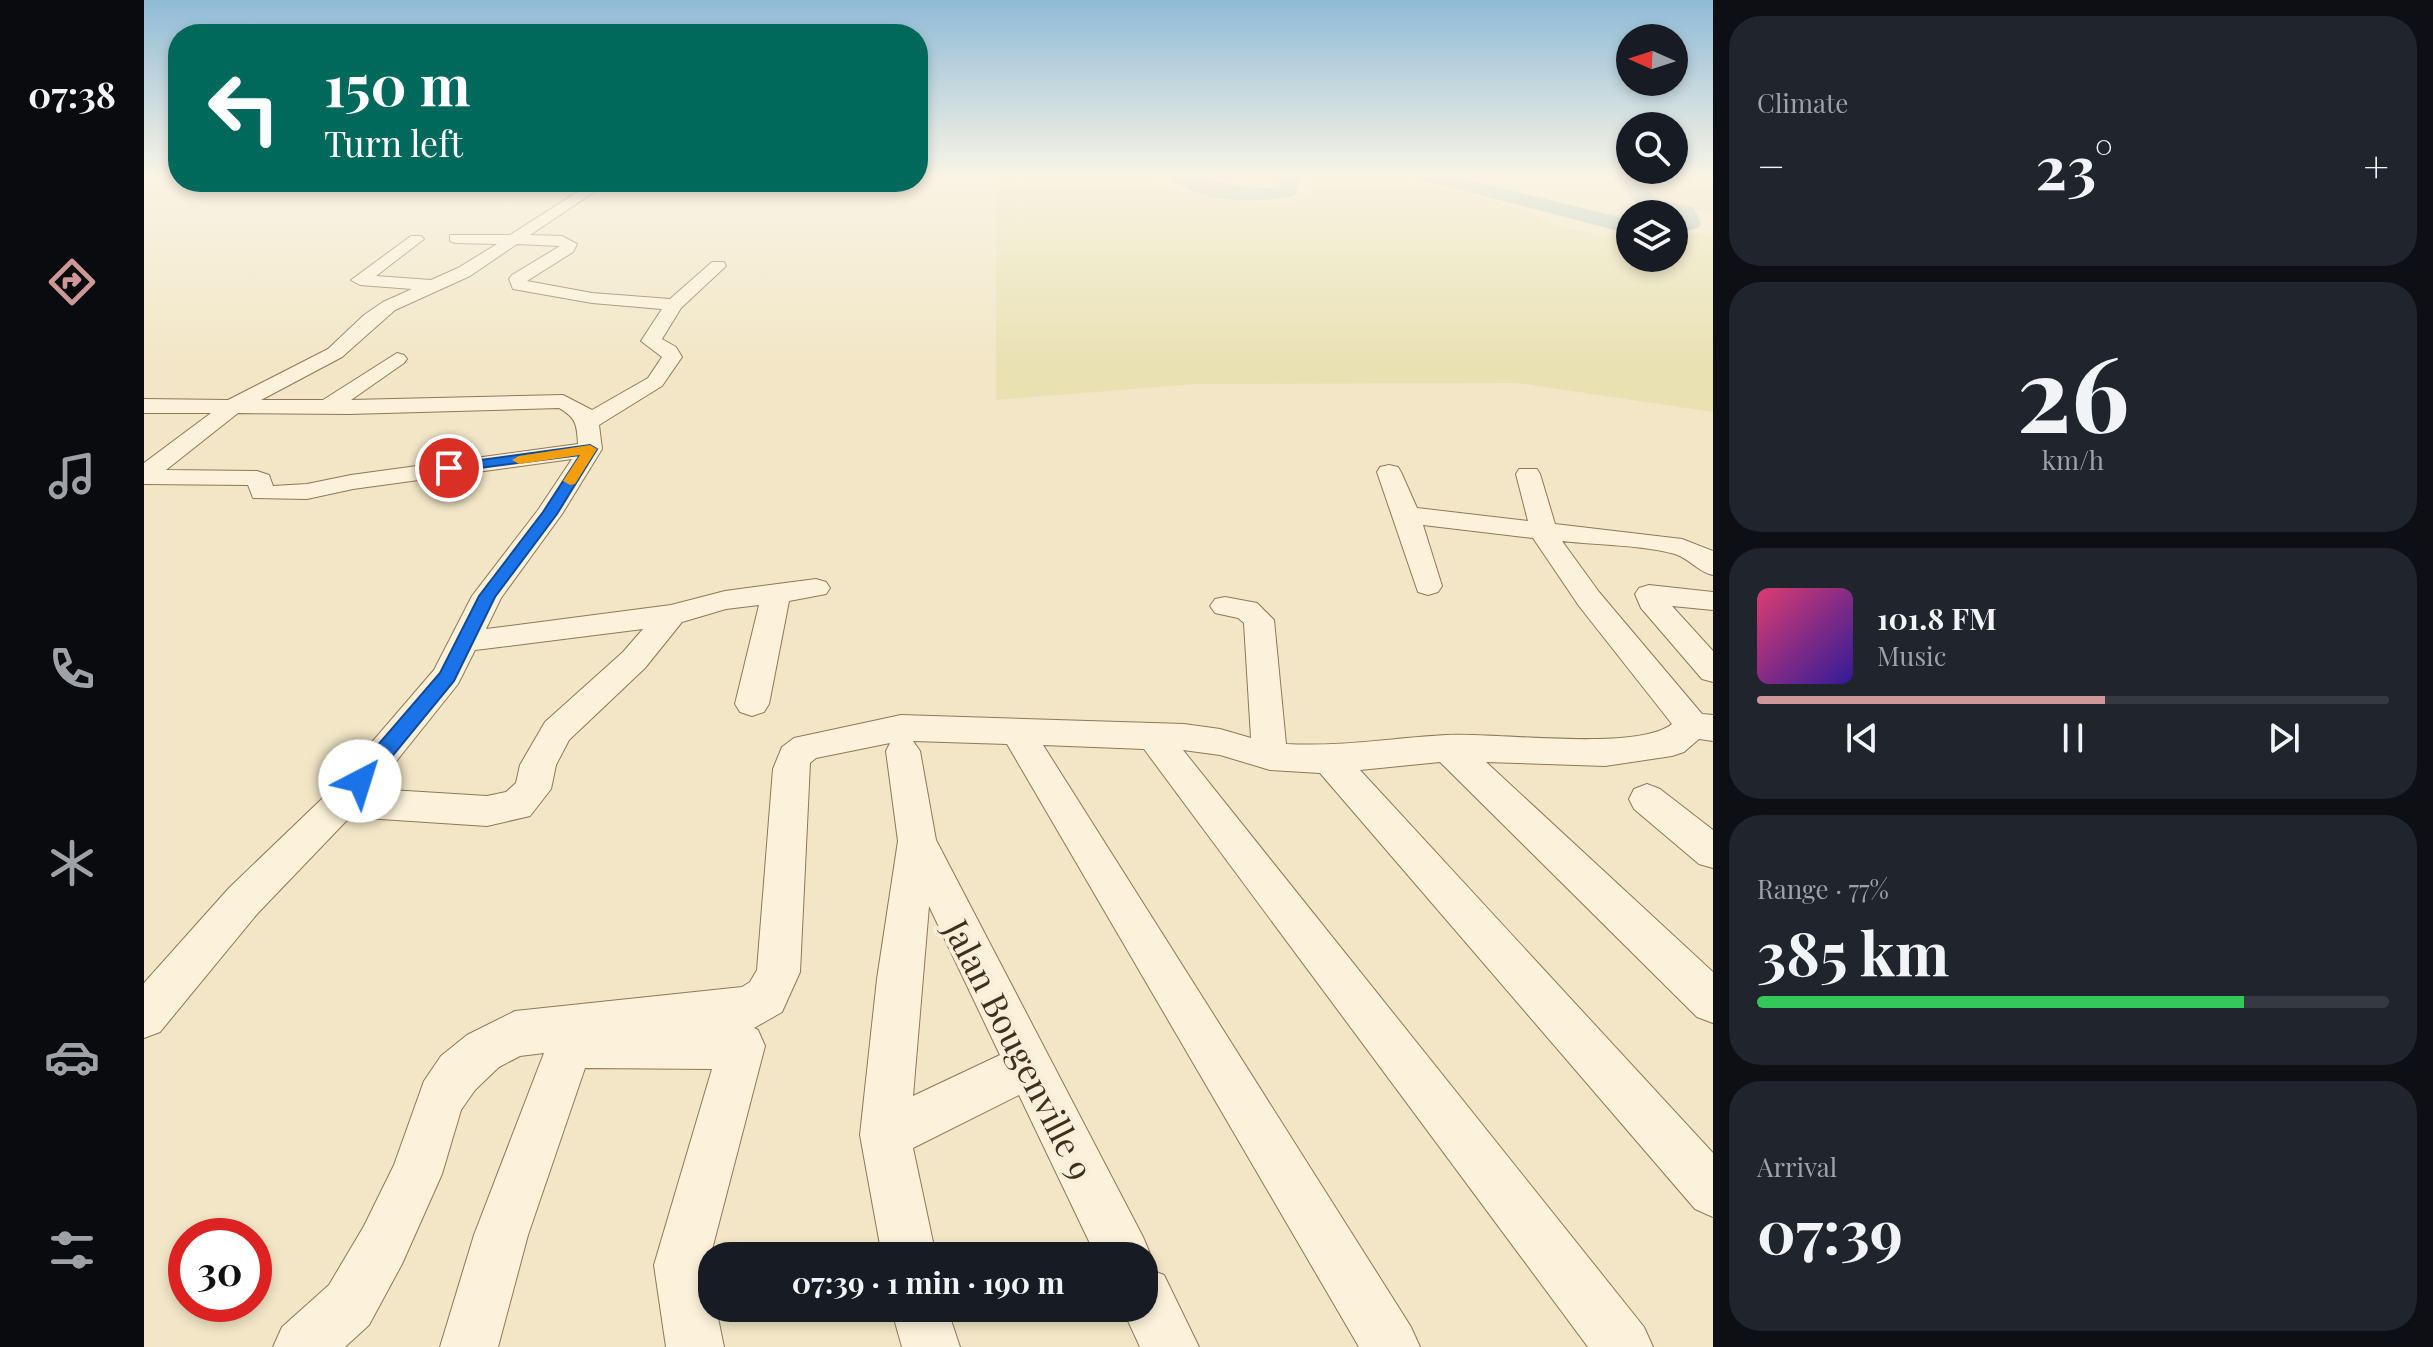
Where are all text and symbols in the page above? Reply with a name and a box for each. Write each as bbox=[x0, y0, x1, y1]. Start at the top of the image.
north arrow bbox=[1616, 24, 1688, 96]
map controls bbox=[1616, 24, 1688, 272]
text: 150 m bbox=[324, 46, 470, 121]
icon: left bbox=[192, 56, 296, 160]
text: 07:38 bbox=[28, 69, 116, 117]
text: Climate bbox=[1757, 85, 1848, 120]
button: search bbox=[1616, 112, 1688, 184]
text: Turn left bbox=[324, 118, 463, 166]
text: 23° bbox=[2036, 125, 2113, 205]
text: − bbox=[1757, 135, 1785, 194]
text: + bbox=[2363, 135, 2389, 194]
button: layers bbox=[1616, 200, 1688, 272]
icon: directions bbox=[44, 254, 100, 310]
text: 26 bbox=[2017, 320, 2129, 459]
pin bbox=[415, 434, 483, 502]
text: km/h bbox=[2042, 442, 2104, 477]
icon: arrive bbox=[427, 446, 471, 490]
icon: music bbox=[44, 448, 100, 504]
text: 101.8 FM bbox=[1877, 598, 1997, 638]
text: Music bbox=[1877, 638, 1946, 673]
icon: phone bbox=[44, 641, 100, 697]
icon: previous bbox=[1840, 716, 1884, 760]
icon: pause bbox=[2051, 716, 2095, 760]
icon: next bbox=[2262, 716, 2306, 760]
position arrow bbox=[318, 739, 402, 823]
icon: climate bbox=[44, 835, 100, 891]
text: Range · 77% bbox=[1757, 871, 1889, 906]
street label: Jalan Bougenville 9 bbox=[934, 910, 1105, 1187]
text: 385 km bbox=[1757, 911, 1949, 991]
icon: car bbox=[44, 1029, 100, 1085]
text: Arrival bbox=[1757, 1149, 1837, 1184]
text: 07:39 bbox=[1757, 1189, 1903, 1269]
speed limit sign: 30 bbox=[168, 1218, 272, 1322]
icon: filters bbox=[44, 1222, 100, 1278]
text: 07:39 · 1 min · 190 m bbox=[792, 1262, 1064, 1302]

